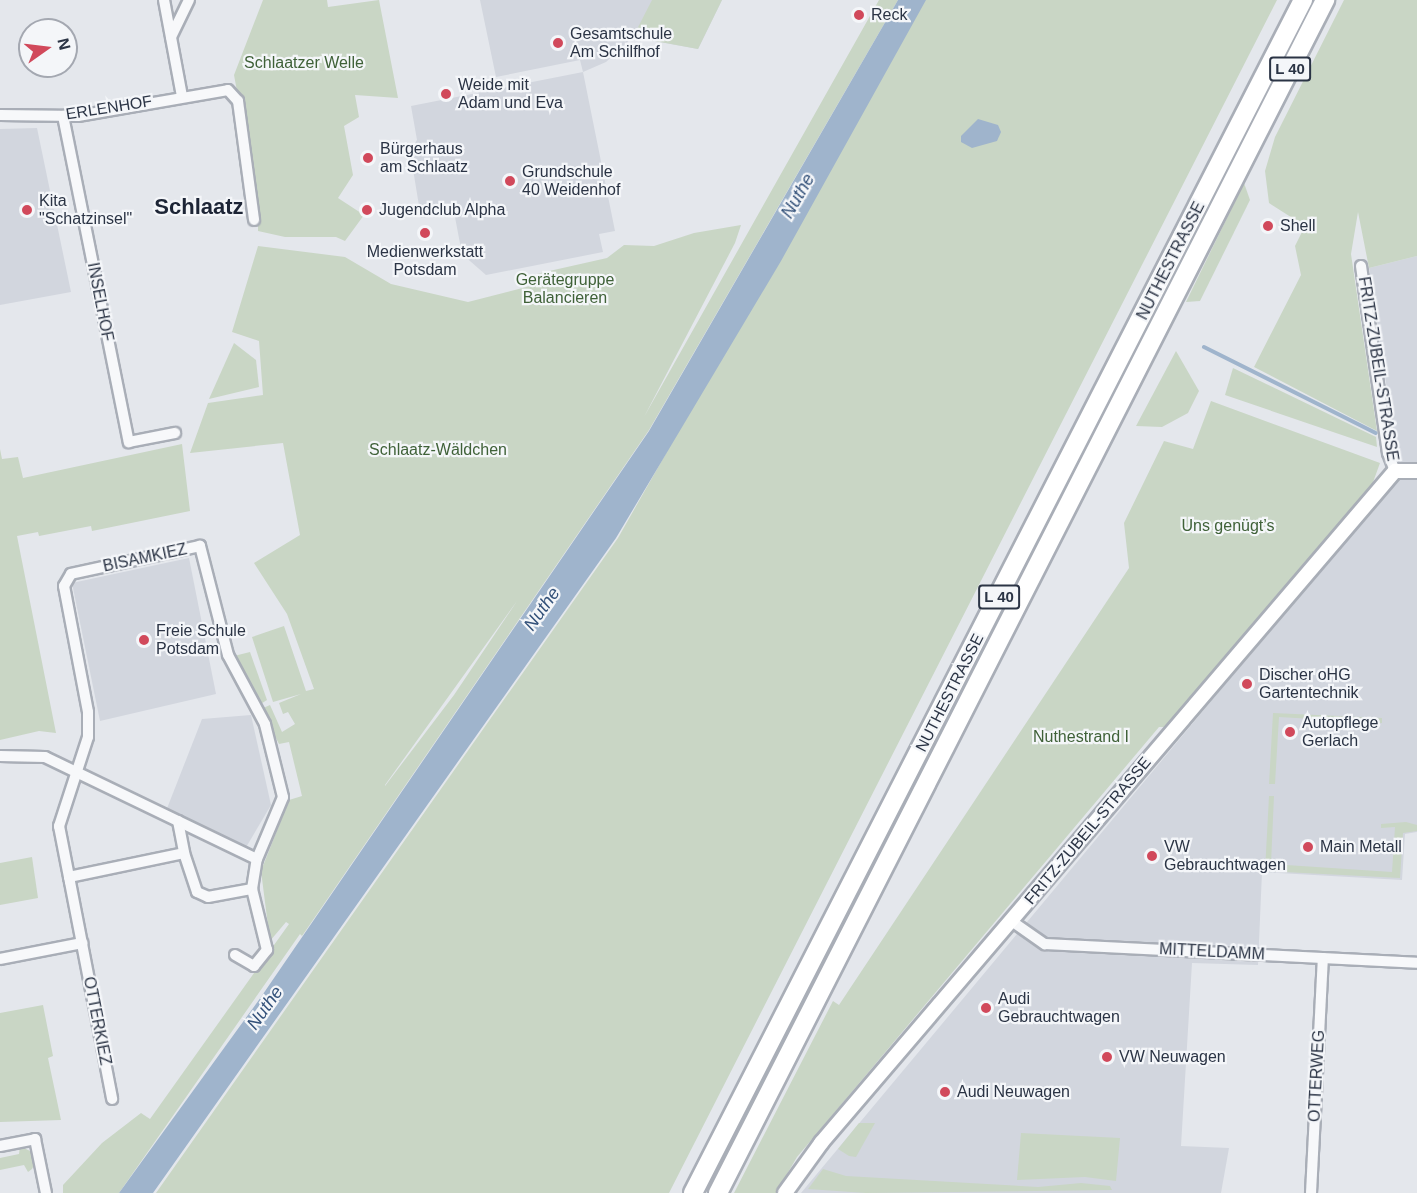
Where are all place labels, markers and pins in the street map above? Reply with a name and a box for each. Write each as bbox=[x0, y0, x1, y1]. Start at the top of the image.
place label: Reck bbox=[871, 5, 907, 25]
marker: Reck bbox=[852, 8, 866, 22]
place label: Gesamtschule Am Schilfhof bbox=[570, 24, 672, 62]
marker: Gesamtschule Am Schilfhof bbox=[551, 36, 565, 50]
place label: Weide mit Adam und Eva bbox=[458, 75, 563, 113]
marker: Weide mit Adam und Eva bbox=[439, 87, 453, 101]
place label: Bürgerhaus am Schlaatz bbox=[380, 139, 468, 177]
marker: Bürgerhaus am Schlaatz bbox=[361, 151, 375, 165]
place label: Grundschule 40 Weidenhof bbox=[522, 162, 620, 200]
marker: Grundschule 40 Weidenhof bbox=[503, 174, 517, 188]
place label: Kita "Schatzinsel" bbox=[39, 191, 132, 229]
place label: Jugendclub Alpha bbox=[379, 200, 506, 220]
marker: Kita "Schatzinsel" bbox=[20, 203, 34, 217]
marker: Jugendclub Alpha bbox=[360, 203, 374, 217]
place label: Shell bbox=[1280, 216, 1316, 236]
marker: Shell bbox=[1261, 219, 1275, 233]
marker: Medienwerkstatt Potsdam bbox=[418, 226, 432, 240]
place label: Medienwerkstatt Potsdam bbox=[367, 242, 483, 280]
place label: Freie Schule Potsdam bbox=[156, 621, 246, 659]
marker: Freie Schule Potsdam bbox=[137, 633, 151, 647]
place label: Discher oHG Gartentechnik bbox=[1259, 665, 1359, 703]
marker: Discher oHG Gartentechnik bbox=[1240, 677, 1254, 691]
place label: Autopflege Gerlach bbox=[1302, 713, 1379, 751]
marker: Autopflege Gerlach bbox=[1283, 725, 1297, 739]
place label: VW Gebrauchtwagen bbox=[1164, 837, 1286, 875]
place label: Main Metall bbox=[1320, 837, 1402, 857]
marker: Main Metall bbox=[1301, 840, 1315, 854]
marker: VW Gebrauchtwagen bbox=[1145, 849, 1159, 863]
place label: Audi Gebrauchtwagen bbox=[998, 989, 1120, 1027]
marker: Audi Gebrauchtwagen bbox=[979, 1001, 993, 1015]
place label: VW Neuwagen bbox=[1119, 1047, 1226, 1067]
marker: VW Neuwagen bbox=[1100, 1050, 1114, 1064]
place label: Audi Neuwagen bbox=[957, 1082, 1070, 1102]
marker: Audi Neuwagen bbox=[938, 1085, 952, 1099]

